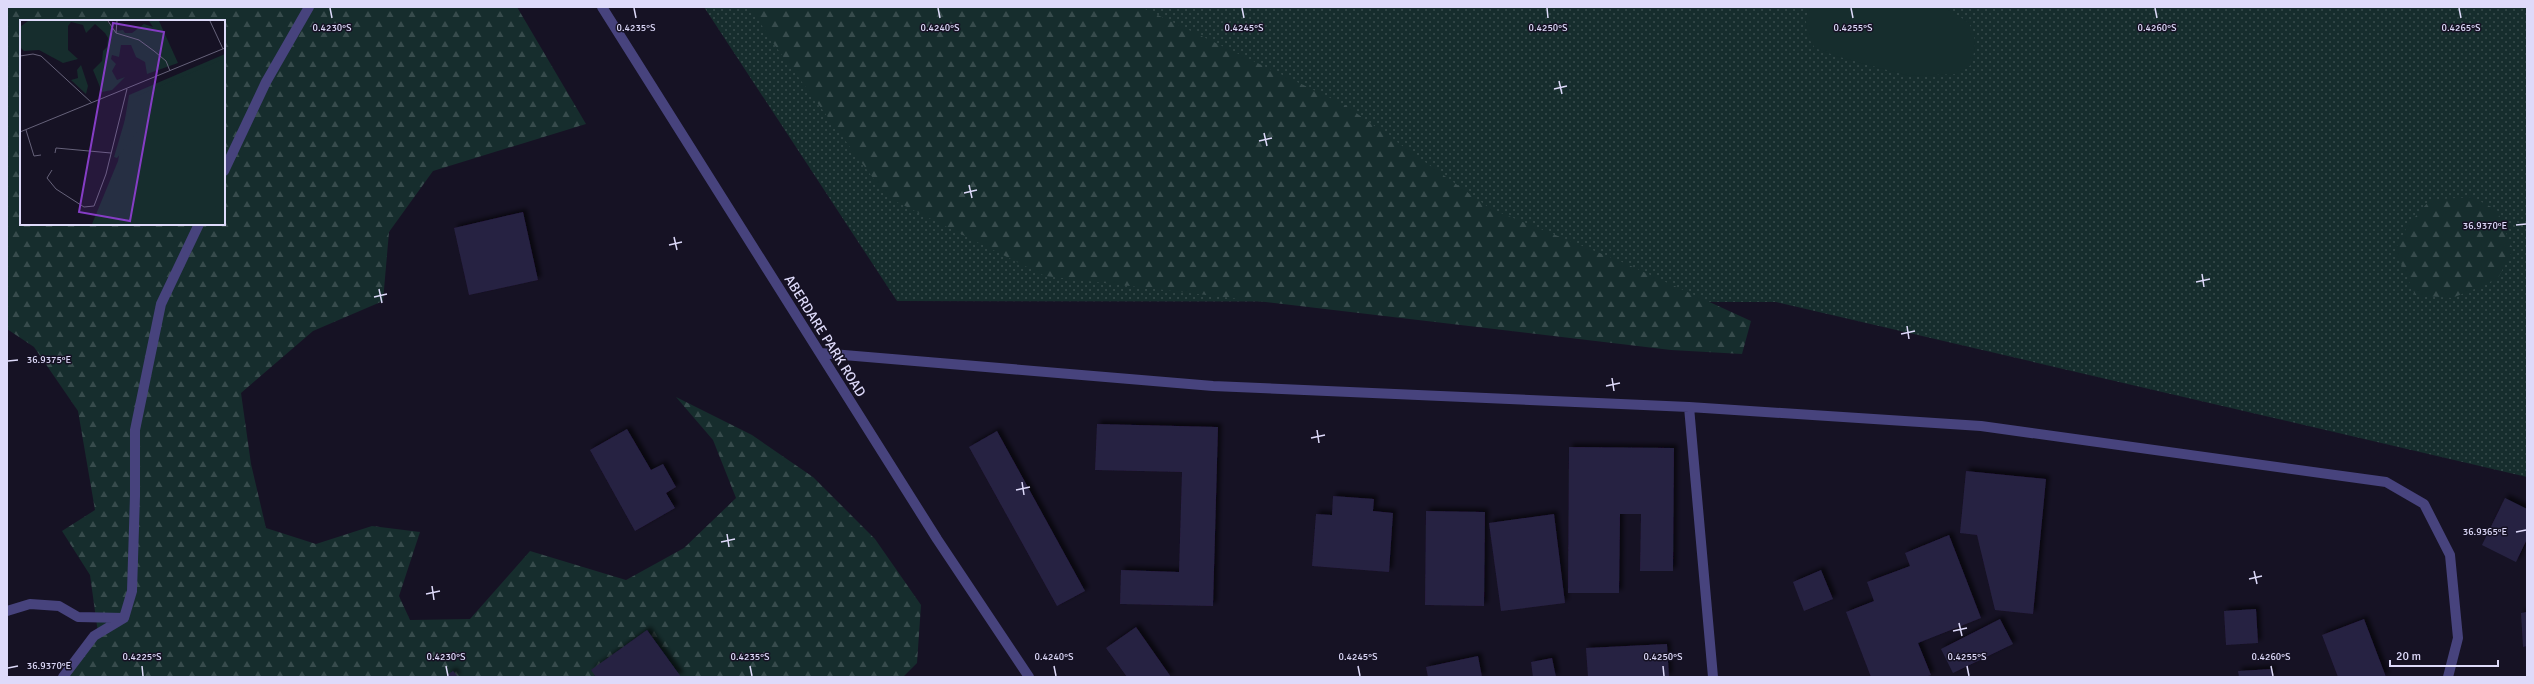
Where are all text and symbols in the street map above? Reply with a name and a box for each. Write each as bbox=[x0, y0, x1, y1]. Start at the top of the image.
inset map bbox=[20, 20, 225, 225]
text: 0.4230°S bbox=[313, 22, 352, 34]
text: 0.4235°S bbox=[617, 22, 656, 34]
text: 0.4240°S bbox=[921, 22, 960, 34]
text: 0.4245°S bbox=[1225, 22, 1264, 34]
text: 0.4250°S bbox=[1529, 22, 1568, 34]
text: 0.4255°S bbox=[1834, 22, 1873, 34]
text: 0.4260°S bbox=[2138, 22, 2177, 34]
text: 0.4265°S bbox=[2442, 22, 2481, 34]
text: 36.9370°E bbox=[2463, 220, 2508, 232]
street label: ABERDARE PARK ROAD bbox=[781, 272, 869, 400]
text: 36.9375°E bbox=[27, 354, 72, 366]
text: 36.9365°E bbox=[2463, 526, 2508, 538]
scale bar bbox=[2390, 642, 2498, 668]
text: 20 m bbox=[2396, 649, 2421, 664]
text: 0.4225°S bbox=[123, 651, 162, 663]
text: 0.4230°S bbox=[427, 651, 466, 663]
text: 0.4235°S bbox=[731, 651, 770, 663]
text: 0.4240°S bbox=[1035, 651, 1074, 663]
text: 0.4245°S bbox=[1339, 651, 1378, 663]
text: 0.4250°S bbox=[1644, 651, 1683, 663]
text: 0.4255°S bbox=[1948, 651, 1987, 663]
text: 0.4260°S bbox=[2252, 651, 2291, 663]
text: 36.9370°E bbox=[27, 660, 72, 672]

